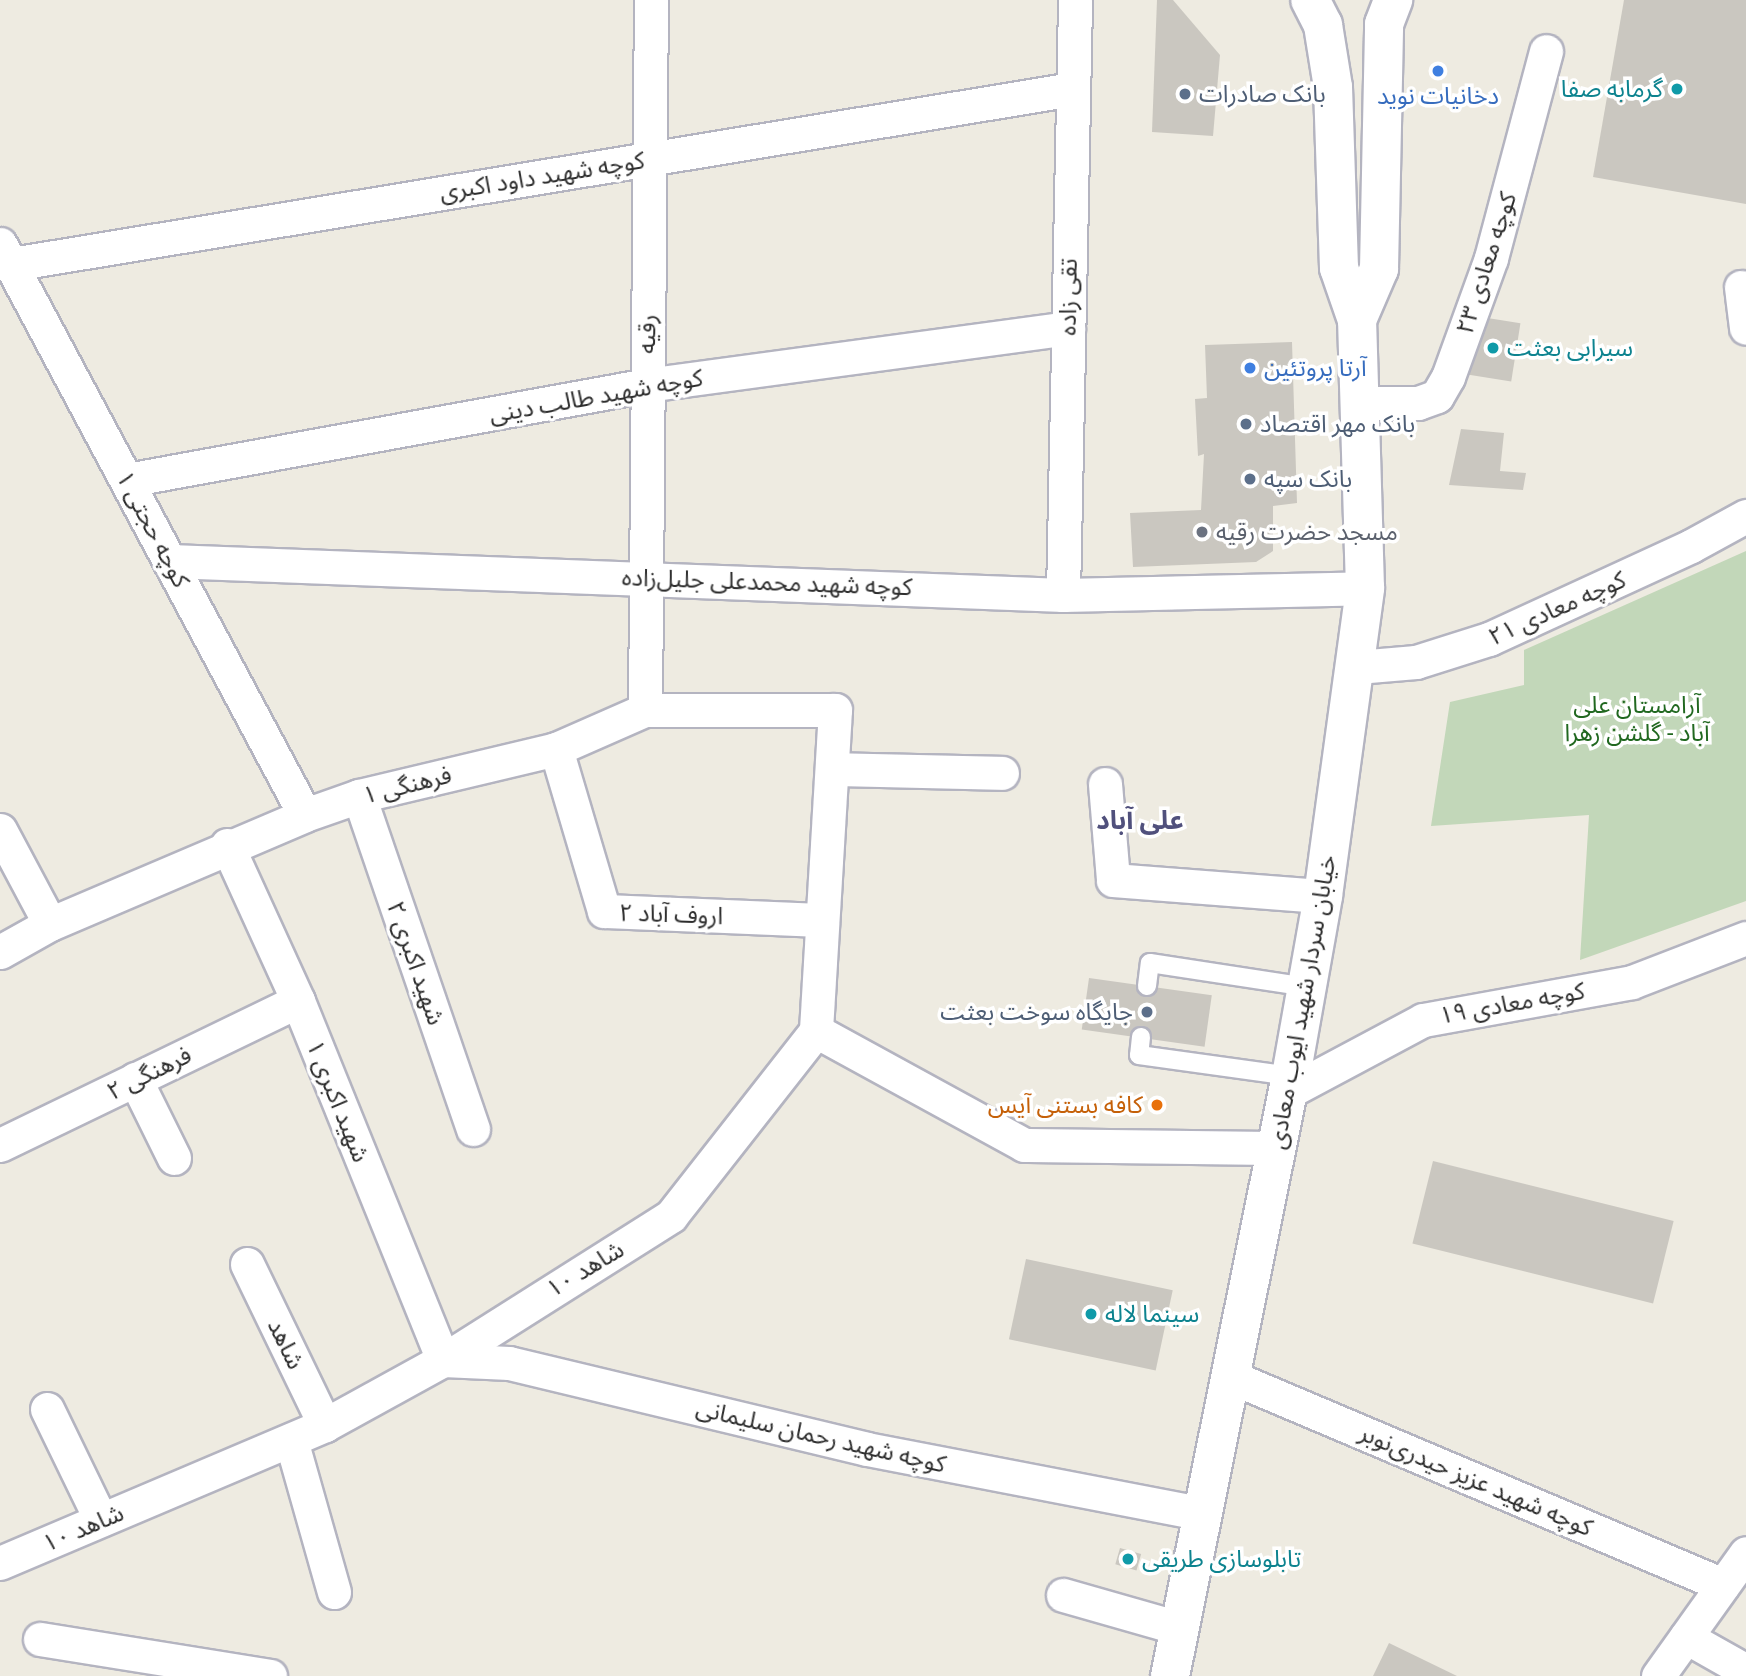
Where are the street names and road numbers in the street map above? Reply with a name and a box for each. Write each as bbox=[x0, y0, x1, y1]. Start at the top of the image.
street label: کوچه شهید داود اکبری bbox=[437, 146, 647, 206]
street label: کوچه معادی ۲۳ bbox=[1450, 189, 1522, 337]
street label: تقی زاده bbox=[1053, 258, 1083, 336]
street label: رقیه bbox=[632, 314, 662, 354]
street label: کوچه شهید طالب دینی bbox=[487, 363, 705, 429]
street label: کوچه حجتی ۱ bbox=[110, 466, 196, 592]
street label: کوچه شهید محمدعلی جلیل‌زاده bbox=[621, 563, 913, 601]
street label: کوچه معادی ۲۱ bbox=[1484, 565, 1630, 651]
street label: فرهنگی ۱ bbox=[360, 760, 454, 810]
street label: خیابان سردار شهید ایوب معادی bbox=[1262, 853, 1342, 1151]
street label: شهید اکبری ۲ bbox=[381, 897, 451, 1029]
street label: اروف آباد ۲ bbox=[618, 898, 724, 930]
street label: کوچه معادی ۱۹ bbox=[1437, 976, 1587, 1030]
street label: شهید اکبری ۱ bbox=[300, 1036, 376, 1166]
street label: فرهنگی ۲ bbox=[102, 1040, 196, 1106]
street label: شاهد ۱۰ bbox=[541, 1235, 629, 1303]
street label: شاهد bbox=[262, 1314, 310, 1374]
street label: کوچه شهید رحمان سلیمانی bbox=[693, 1393, 949, 1479]
street label: کوچه شهید عزیز حیدری‌نوبر bbox=[1355, 1418, 1597, 1542]
street label: شاهد ۱۰ bbox=[38, 1498, 128, 1558]

